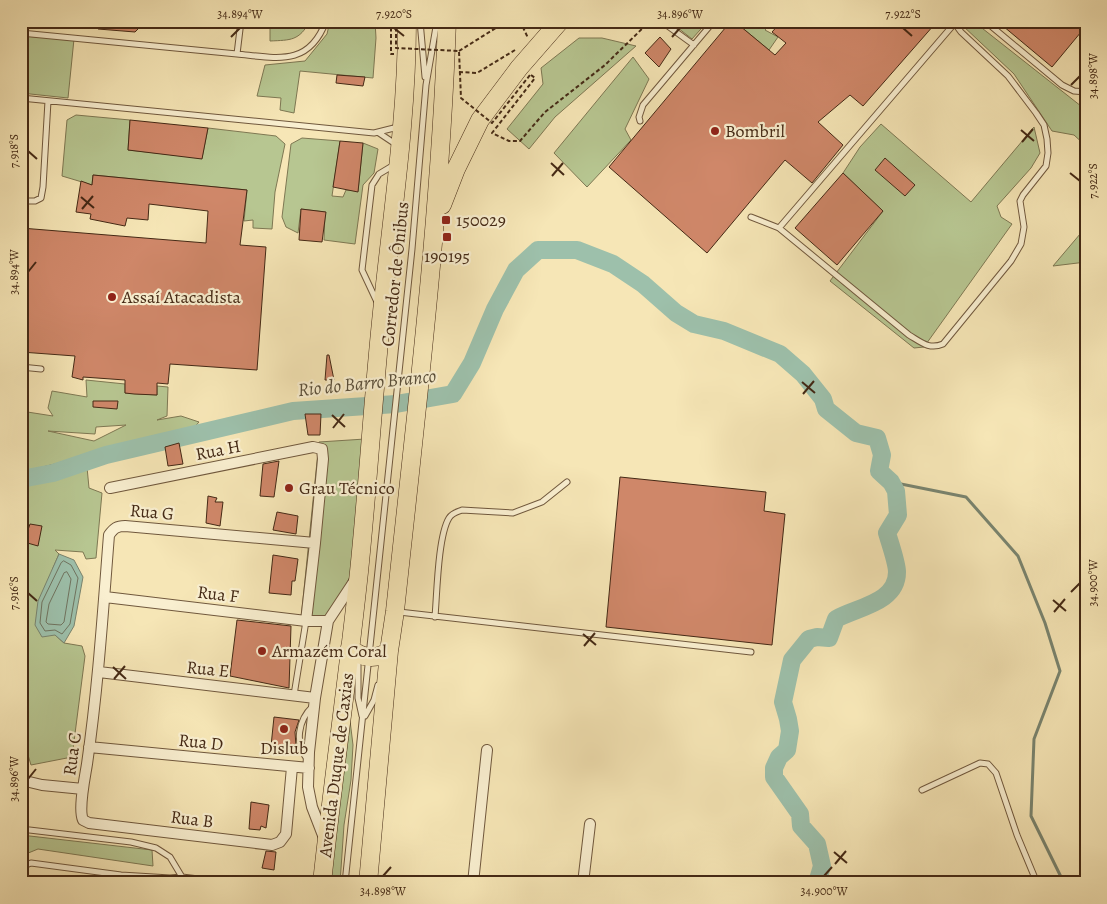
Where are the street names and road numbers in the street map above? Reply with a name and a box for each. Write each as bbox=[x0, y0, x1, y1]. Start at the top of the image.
street label: Corredor de Ônibus bbox=[375, 200, 415, 348]
street label: Rua H bbox=[193, 434, 243, 466]
street label: Rua G bbox=[129, 498, 175, 526]
street label: Rua F bbox=[196, 580, 240, 608]
street label: Rua E bbox=[185, 655, 231, 683]
street label: Avenida Duque de Caxias bbox=[313, 671, 359, 860]
street label: Rua D bbox=[177, 728, 225, 756]
street label: Rua C bbox=[57, 731, 87, 777]
street label: Rua B bbox=[169, 804, 215, 834]

